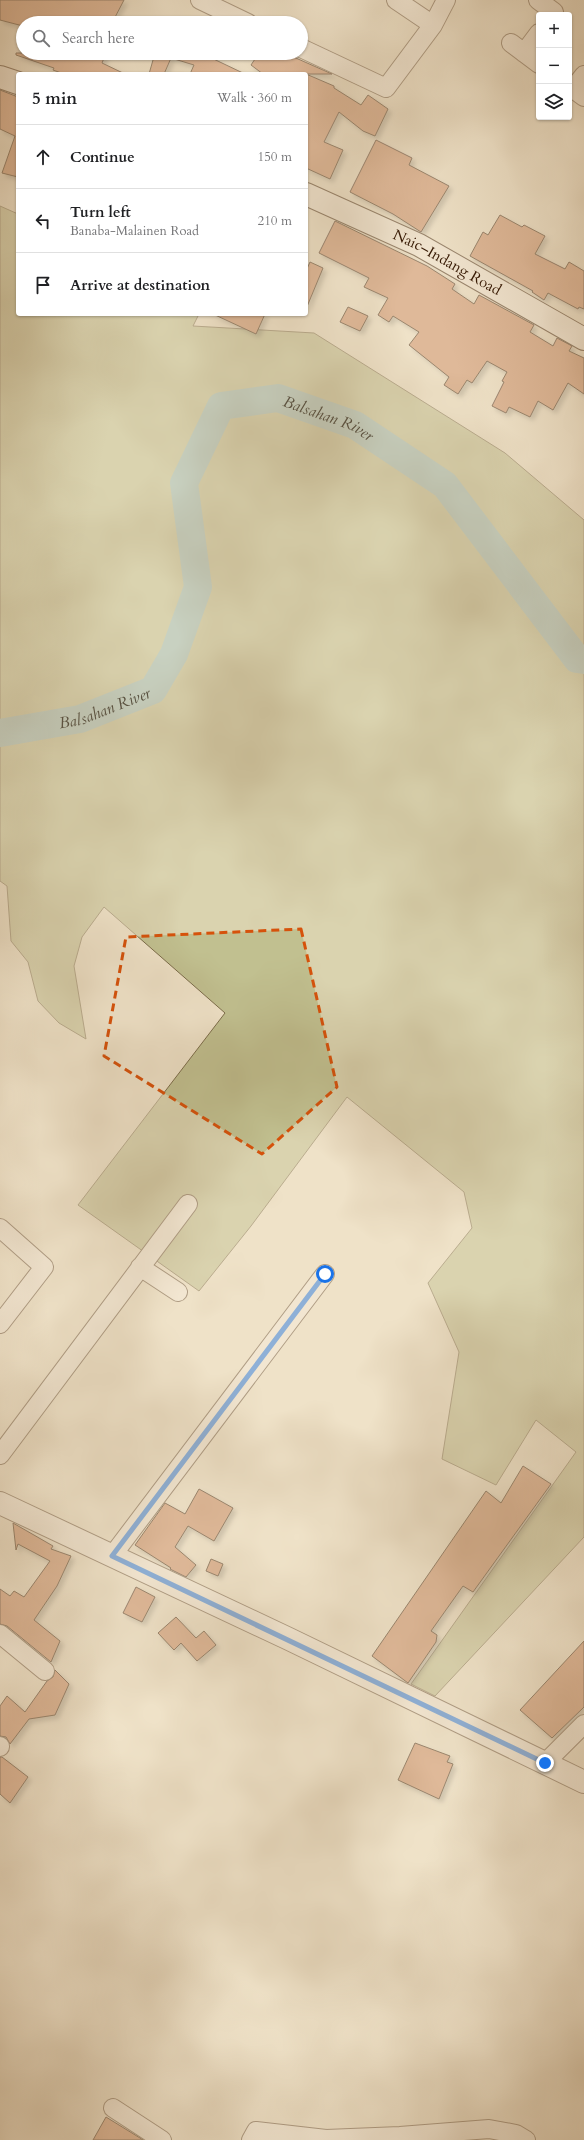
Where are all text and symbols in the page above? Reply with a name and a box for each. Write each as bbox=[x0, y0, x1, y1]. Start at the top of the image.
map controls bbox=[536, 12, 572, 120]
button: + bbox=[536, 12, 572, 48]
search box bbox=[16, 16, 308, 60]
icon: search bbox=[30, 27, 52, 49]
text: Search here bbox=[62, 28, 135, 48]
button: − bbox=[536, 48, 572, 84]
button: layers bbox=[536, 84, 572, 120]
text: 5 min bbox=[32, 87, 77, 110]
text: Walk · 360 m bbox=[217, 89, 292, 107]
icon: ahead bbox=[32, 146, 54, 168]
text: Continue bbox=[70, 147, 135, 167]
text: 150 m bbox=[258, 148, 292, 166]
text: Turn left bbox=[70, 202, 131, 222]
icon: left bbox=[32, 210, 54, 232]
text: 210 m bbox=[258, 212, 292, 230]
text: Banaba-Malainen Road bbox=[70, 222, 199, 240]
street label: Naic–Indang Road bbox=[390, 225, 505, 300]
icon: arrive bbox=[32, 274, 54, 296]
text: Arrive at destination bbox=[70, 275, 210, 295]
water label: Balsahan River bbox=[280, 391, 379, 447]
water label: Balsahan River bbox=[57, 682, 155, 734]
route start bbox=[316, 1265, 334, 1283]
route end bbox=[536, 1754, 554, 1772]

